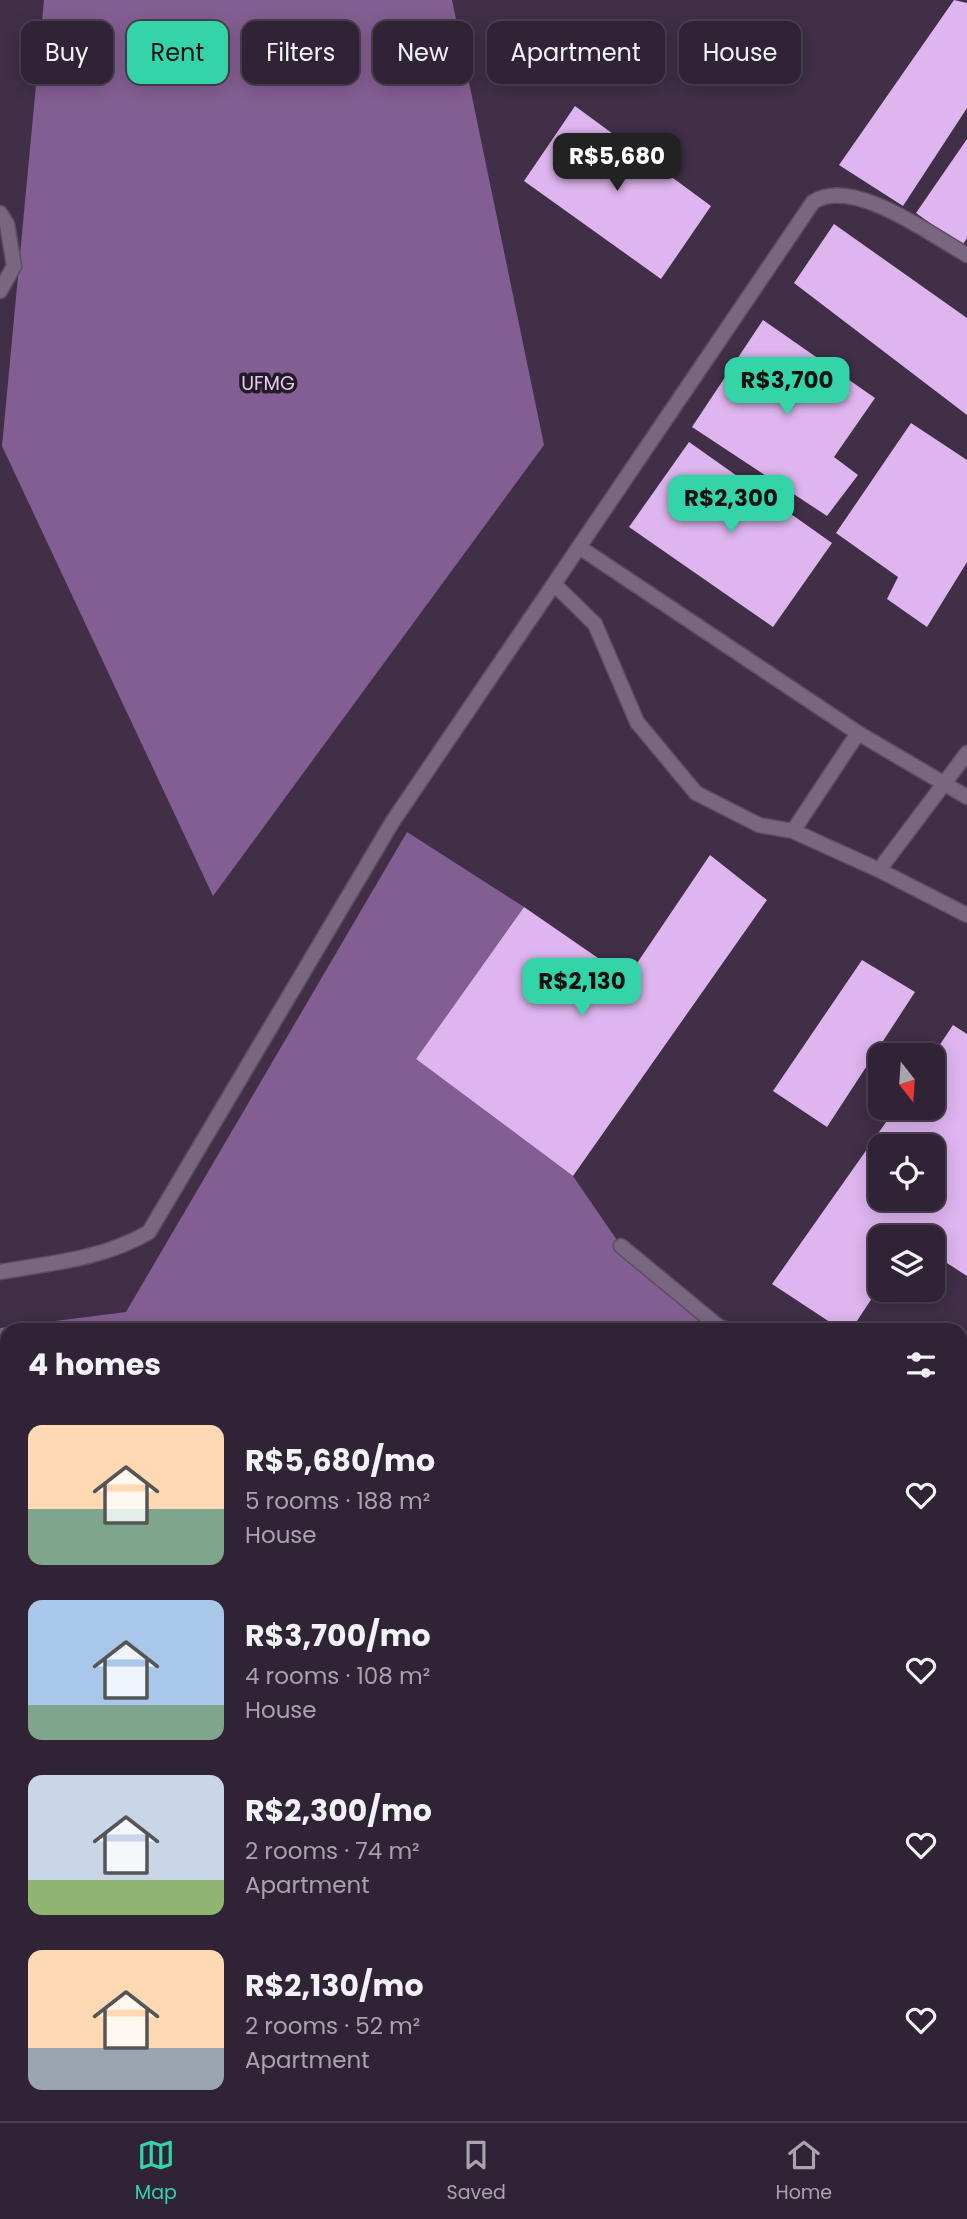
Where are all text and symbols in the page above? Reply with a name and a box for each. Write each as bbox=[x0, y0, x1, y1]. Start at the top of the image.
chip: Buy bbox=[21, 21, 113, 84]
chip: Rent bbox=[127, 21, 228, 84]
chip: Filters bbox=[242, 21, 359, 84]
chip: New bbox=[373, 21, 473, 84]
chip: Apartment bbox=[487, 21, 665, 84]
chip: House bbox=[679, 21, 801, 84]
pin: R$5,680 bbox=[552, 134, 682, 193]
text: R$5,680 bbox=[569, 140, 665, 172]
pin: R$3,700 bbox=[722, 358, 852, 417]
text: R$3,700 bbox=[741, 364, 833, 396]
park label: UFMG bbox=[241, 370, 295, 397]
pin: R$2,300 bbox=[666, 476, 796, 535]
text: R$2,300 bbox=[684, 482, 778, 514]
pin: R$2,130 bbox=[517, 958, 647, 1018]
text: R$2,130 bbox=[538, 965, 626, 997]
north arrow bbox=[868, 1043, 945, 1120]
map controls bbox=[868, 1043, 945, 1302]
button: locate bbox=[868, 1134, 945, 1211]
button: layers bbox=[868, 1225, 945, 1302]
text: 4 homes bbox=[28, 1343, 161, 1386]
icon: filters bbox=[902, 1346, 940, 1384]
text: R$5,680/mo bbox=[245, 1439, 435, 1482]
icon: home bbox=[84, 1453, 168, 1537]
icon: heart bbox=[902, 1476, 940, 1514]
text: 5 rooms · 188 m² bbox=[245, 1485, 430, 1517]
text: House bbox=[245, 1519, 317, 1551]
text: R$3,700/mo bbox=[245, 1614, 431, 1657]
icon: home bbox=[84, 1628, 168, 1712]
icon: heart bbox=[902, 1651, 940, 1689]
text: 4 rooms · 108 m² bbox=[245, 1660, 430, 1692]
text: House bbox=[245, 1694, 317, 1726]
text: R$2,300/mo bbox=[245, 1789, 432, 1832]
icon: home bbox=[84, 1803, 168, 1887]
icon: heart bbox=[902, 1826, 940, 1864]
text: 2 rooms · 74 m² bbox=[245, 1835, 420, 1867]
text: Apartment bbox=[245, 1869, 370, 1901]
text: R$2,130/mo bbox=[245, 1964, 424, 2007]
icon: home bbox=[84, 1978, 168, 2062]
icon: heart bbox=[902, 2001, 940, 2039]
text: 2 rooms · 52 m² bbox=[245, 2010, 420, 2042]
text: Apartment bbox=[245, 2044, 370, 2076]
tab: Map bbox=[135, 2136, 177, 2207]
tab: Saved bbox=[447, 2136, 506, 2207]
tab: Home bbox=[775, 2136, 832, 2207]

